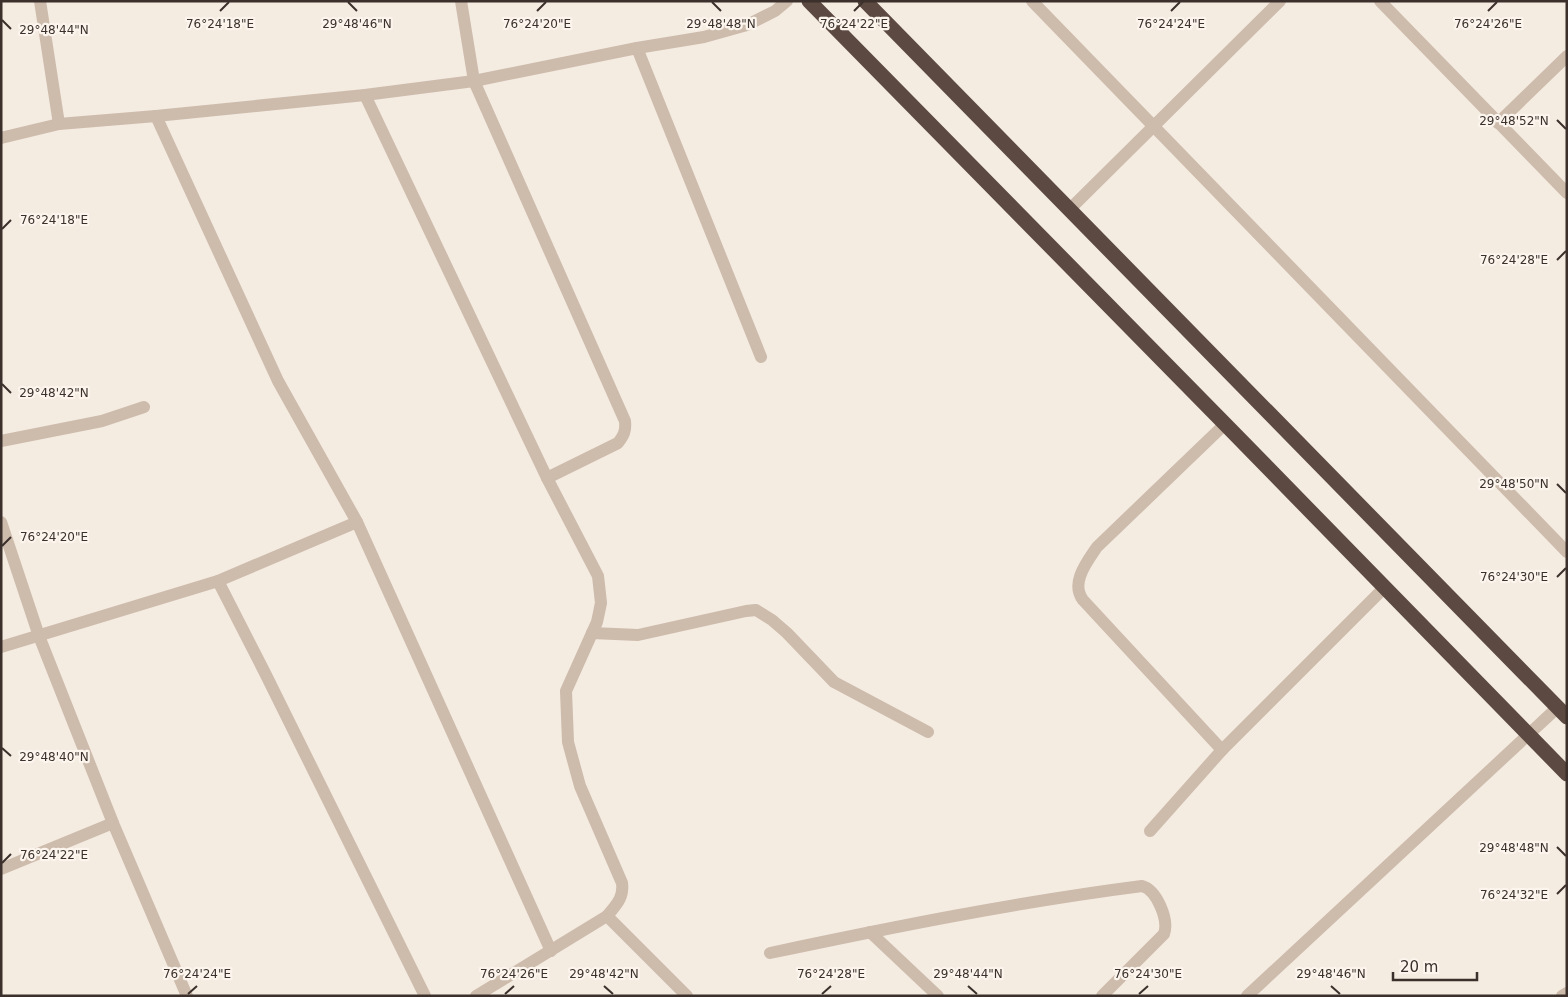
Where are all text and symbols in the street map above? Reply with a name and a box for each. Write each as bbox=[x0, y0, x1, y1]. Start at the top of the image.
text: 76°24'18"E bbox=[186, 17, 254, 31]
text: 29°48'46"N bbox=[322, 17, 392, 31]
text: 76°24'20"E bbox=[503, 17, 571, 31]
text: 29°48'48"N bbox=[686, 17, 756, 31]
text: 76°24'22"E bbox=[820, 17, 888, 31]
text: 76°24'24"E bbox=[1137, 17, 1205, 31]
text: 76°24'26"E bbox=[1454, 17, 1522, 31]
text: 29°48'44"N bbox=[19, 23, 89, 37]
text: 29°48'52"N bbox=[1479, 114, 1549, 128]
text: 76°24'18"E bbox=[20, 213, 88, 227]
text: 76°24'28"E bbox=[1480, 253, 1548, 267]
text: 29°48'42"N bbox=[19, 386, 89, 400]
text: 29°48'50"N bbox=[1479, 477, 1549, 491]
text: 76°24'20"E bbox=[20, 530, 88, 544]
text: 76°24'30"E bbox=[1480, 570, 1548, 584]
text: 29°48'40"N bbox=[19, 750, 89, 764]
text: 29°48'48"N bbox=[1479, 841, 1549, 855]
text: 76°24'22"E bbox=[20, 848, 88, 862]
text: 76°24'32"E bbox=[1480, 888, 1548, 902]
scale bar bbox=[1393, 950, 1477, 982]
text: 20 m bbox=[1400, 958, 1438, 976]
text: 76°24'24"E bbox=[163, 967, 231, 981]
text: 76°24'26"E bbox=[480, 967, 548, 981]
text: 29°48'42"N bbox=[569, 967, 639, 981]
text: 76°24'28"E bbox=[797, 967, 865, 981]
text: 29°48'44"N bbox=[933, 967, 1003, 981]
text: 76°24'30"E bbox=[1114, 967, 1182, 981]
text: 29°48'46"N bbox=[1296, 967, 1366, 981]

